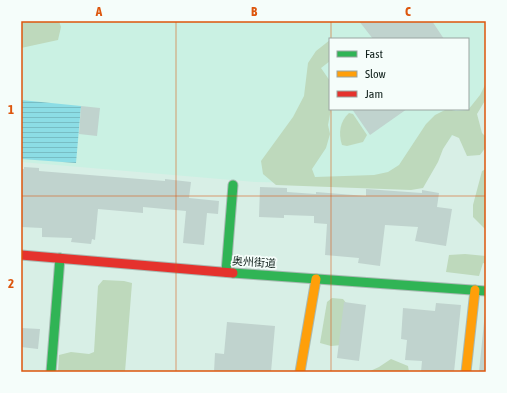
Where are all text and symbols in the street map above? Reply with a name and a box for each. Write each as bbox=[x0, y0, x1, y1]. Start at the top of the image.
text: A bbox=[95, 4, 103, 19]
text: B bbox=[251, 4, 258, 19]
text: C bbox=[405, 4, 411, 19]
legend bbox=[329, 38, 469, 110]
text: Fast bbox=[365, 47, 383, 61]
text: Slow bbox=[365, 67, 386, 81]
text: Jam bbox=[365, 87, 383, 101]
text: 1 bbox=[8, 102, 14, 117]
street label: 奥州街道 bbox=[232, 254, 276, 270]
text: 2 bbox=[8, 276, 14, 291]

